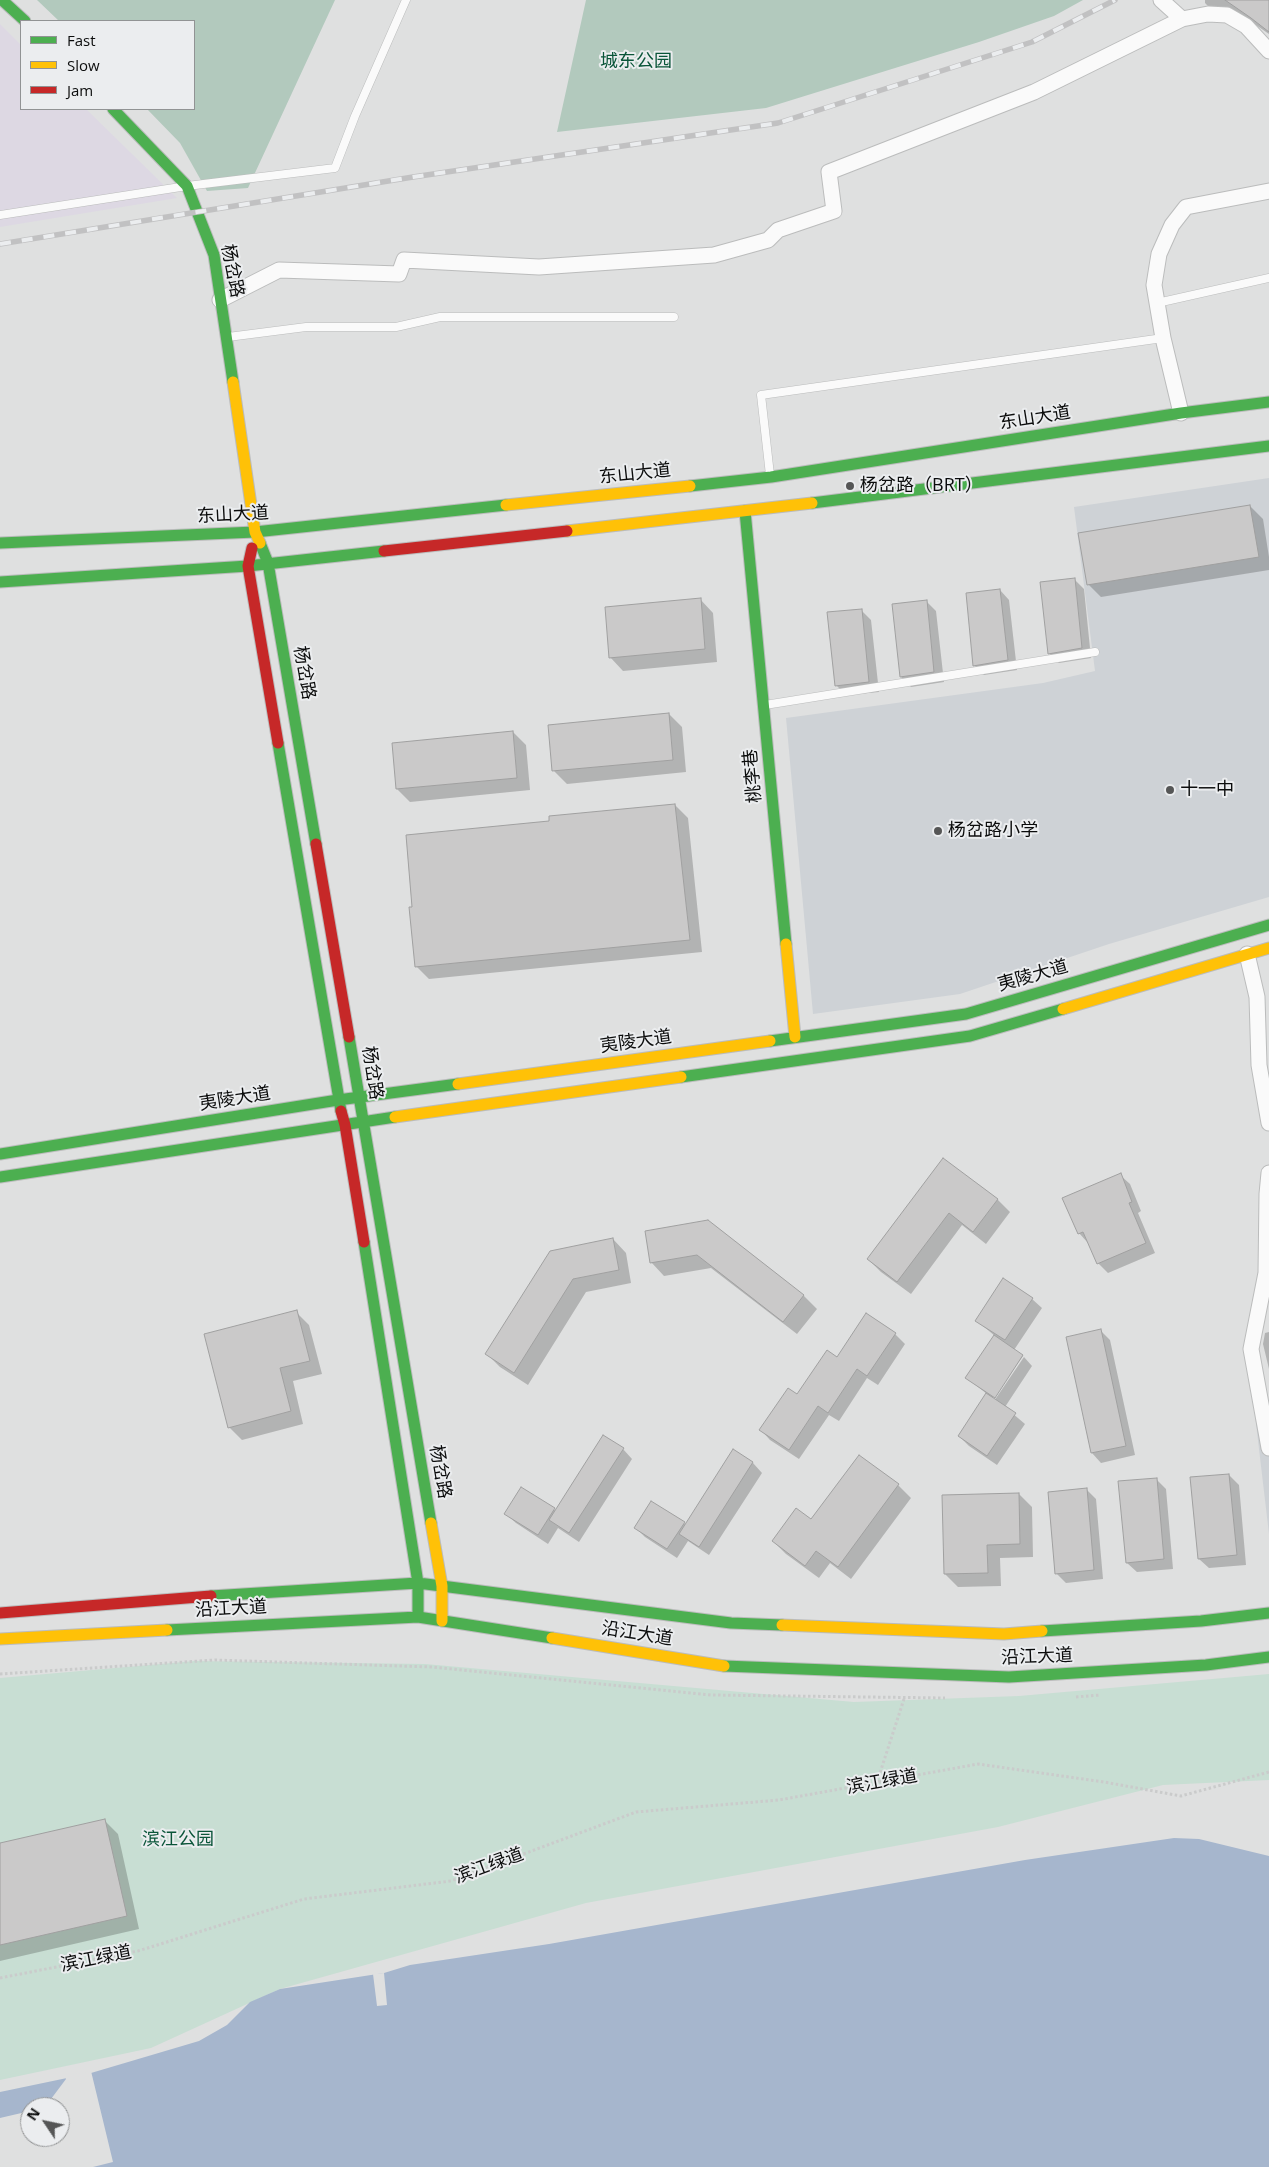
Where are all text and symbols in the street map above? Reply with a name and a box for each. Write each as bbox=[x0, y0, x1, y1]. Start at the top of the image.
legend bbox=[20, 20, 195, 110]
text: Fast bbox=[67, 30, 96, 50]
park label: 城东公园 bbox=[600, 51, 672, 73]
text: Slow bbox=[67, 55, 100, 75]
text: Jam bbox=[67, 80, 93, 100]
street label: 杨岔路 bbox=[216, 242, 248, 300]
street label: 东山大道 bbox=[998, 402, 1072, 434]
street label: 东山大道 bbox=[598, 459, 672, 489]
place label: 杨岔路（BRT） bbox=[860, 475, 983, 497]
marker: 杨岔路（BRT） bbox=[844, 480, 856, 492]
street label: 东山大道 bbox=[196, 502, 270, 528]
street label: 杨岔路 bbox=[289, 645, 319, 701]
street label: 桃李巷 bbox=[740, 748, 766, 804]
place label: 十一中 bbox=[1180, 779, 1234, 801]
marker: 十一中 bbox=[1164, 784, 1176, 796]
place label: 杨岔路小学 bbox=[948, 820, 1038, 842]
marker: 杨岔路小学 bbox=[932, 825, 944, 837]
street label: 夷陵大道 bbox=[995, 956, 1071, 996]
street label: 夷陵大道 bbox=[599, 1026, 673, 1058]
street label: 杨岔路 bbox=[357, 1045, 387, 1101]
street label: 夷陵大道 bbox=[198, 1083, 272, 1115]
street label: 杨岔路 bbox=[425, 1444, 455, 1500]
street label: 沿江大道 bbox=[194, 1596, 268, 1622]
street label: 沿江大道 bbox=[600, 1618, 674, 1650]
street label: 沿江大道 bbox=[1001, 1645, 1073, 1669]
street label: 滨江绿道 bbox=[845, 1765, 919, 1799]
park label: 滨江公园 bbox=[142, 1829, 214, 1851]
street label: 滨江绿道 bbox=[451, 1844, 527, 1888]
street label: 滨江绿道 bbox=[59, 1942, 133, 1976]
north arrow bbox=[20, 2097, 70, 2147]
text: N bbox=[22, 2104, 44, 2124]

